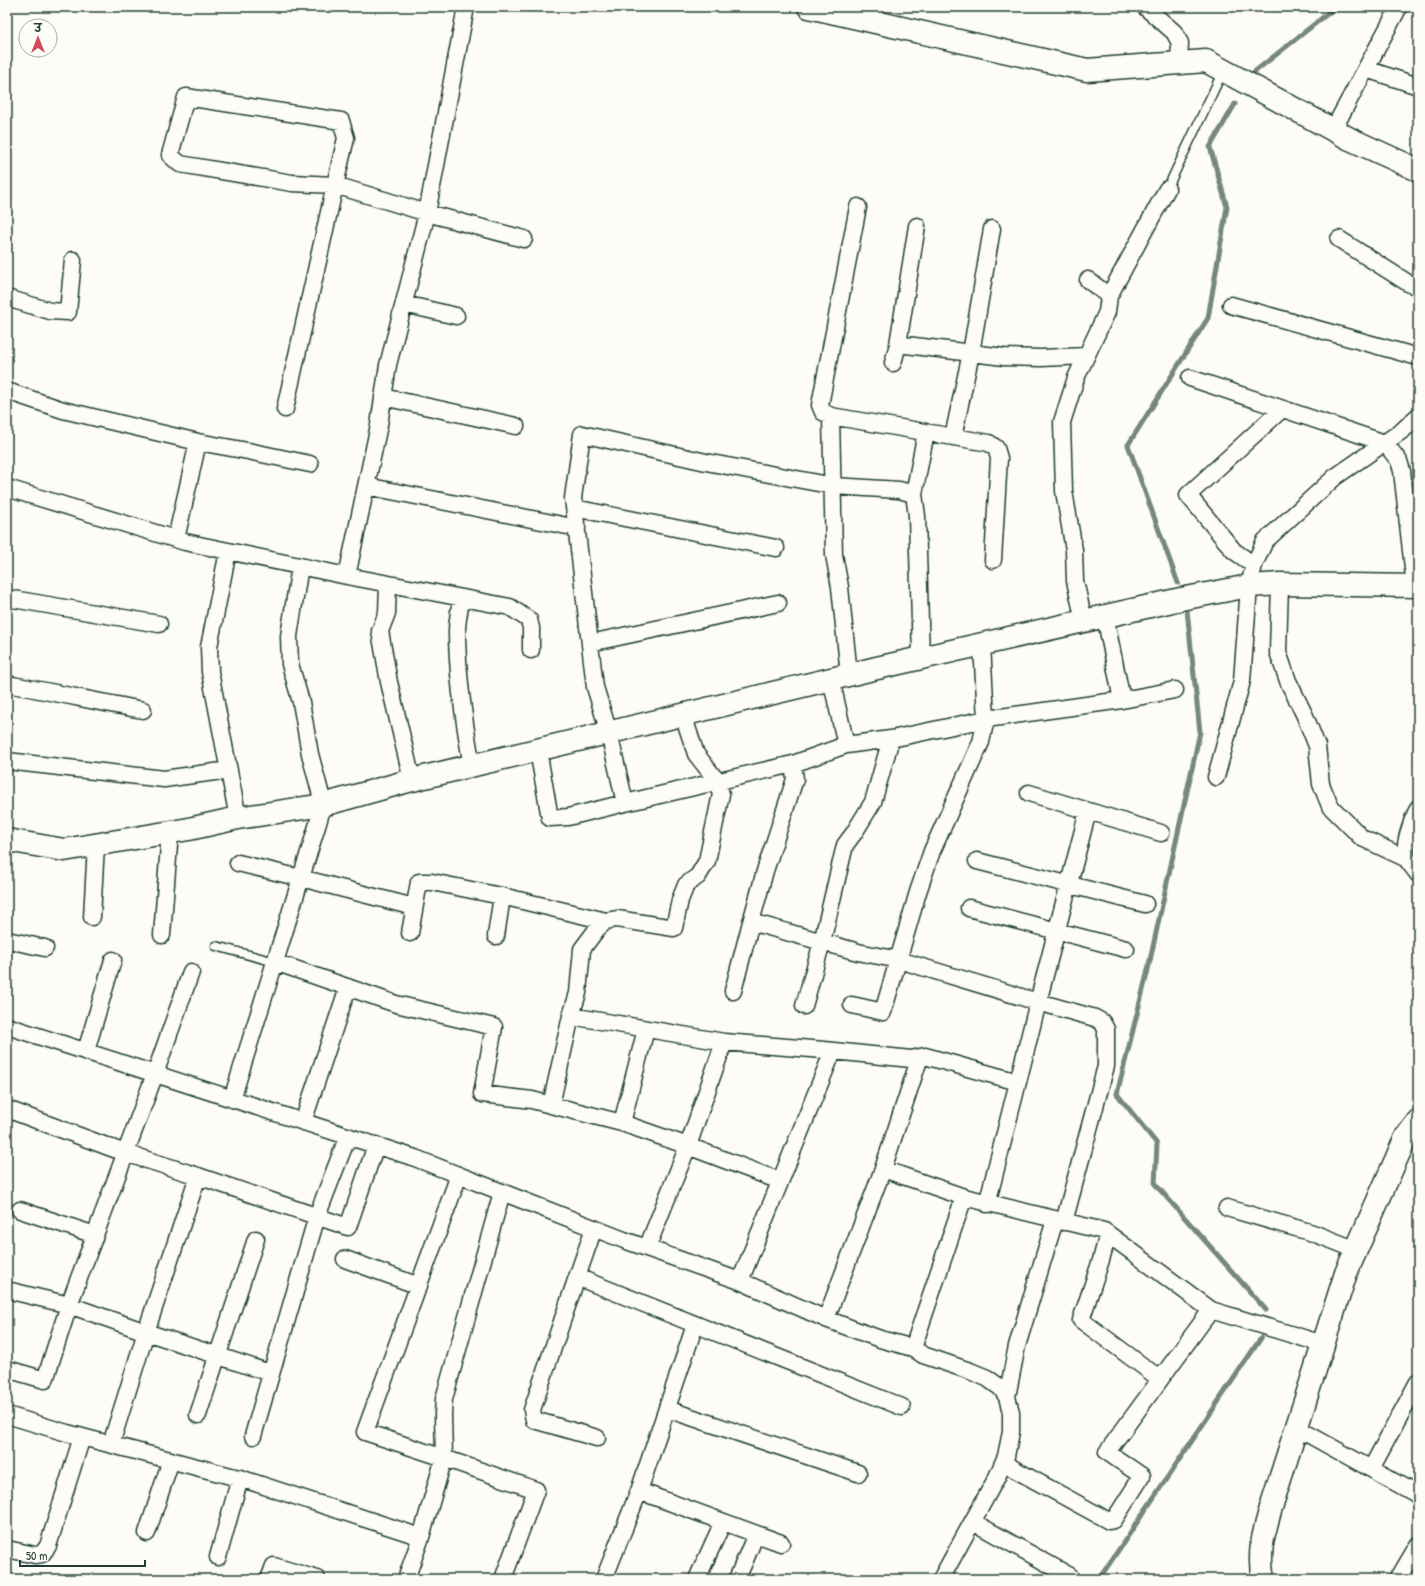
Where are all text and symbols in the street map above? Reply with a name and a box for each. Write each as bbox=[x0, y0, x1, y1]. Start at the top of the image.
north arrow bbox=[18, 18, 58, 58]
text: उ bbox=[33, 21, 43, 35]
scale bar bbox=[20, 1542, 145, 1568]
text: 50 m bbox=[26, 1547, 47, 1564]

